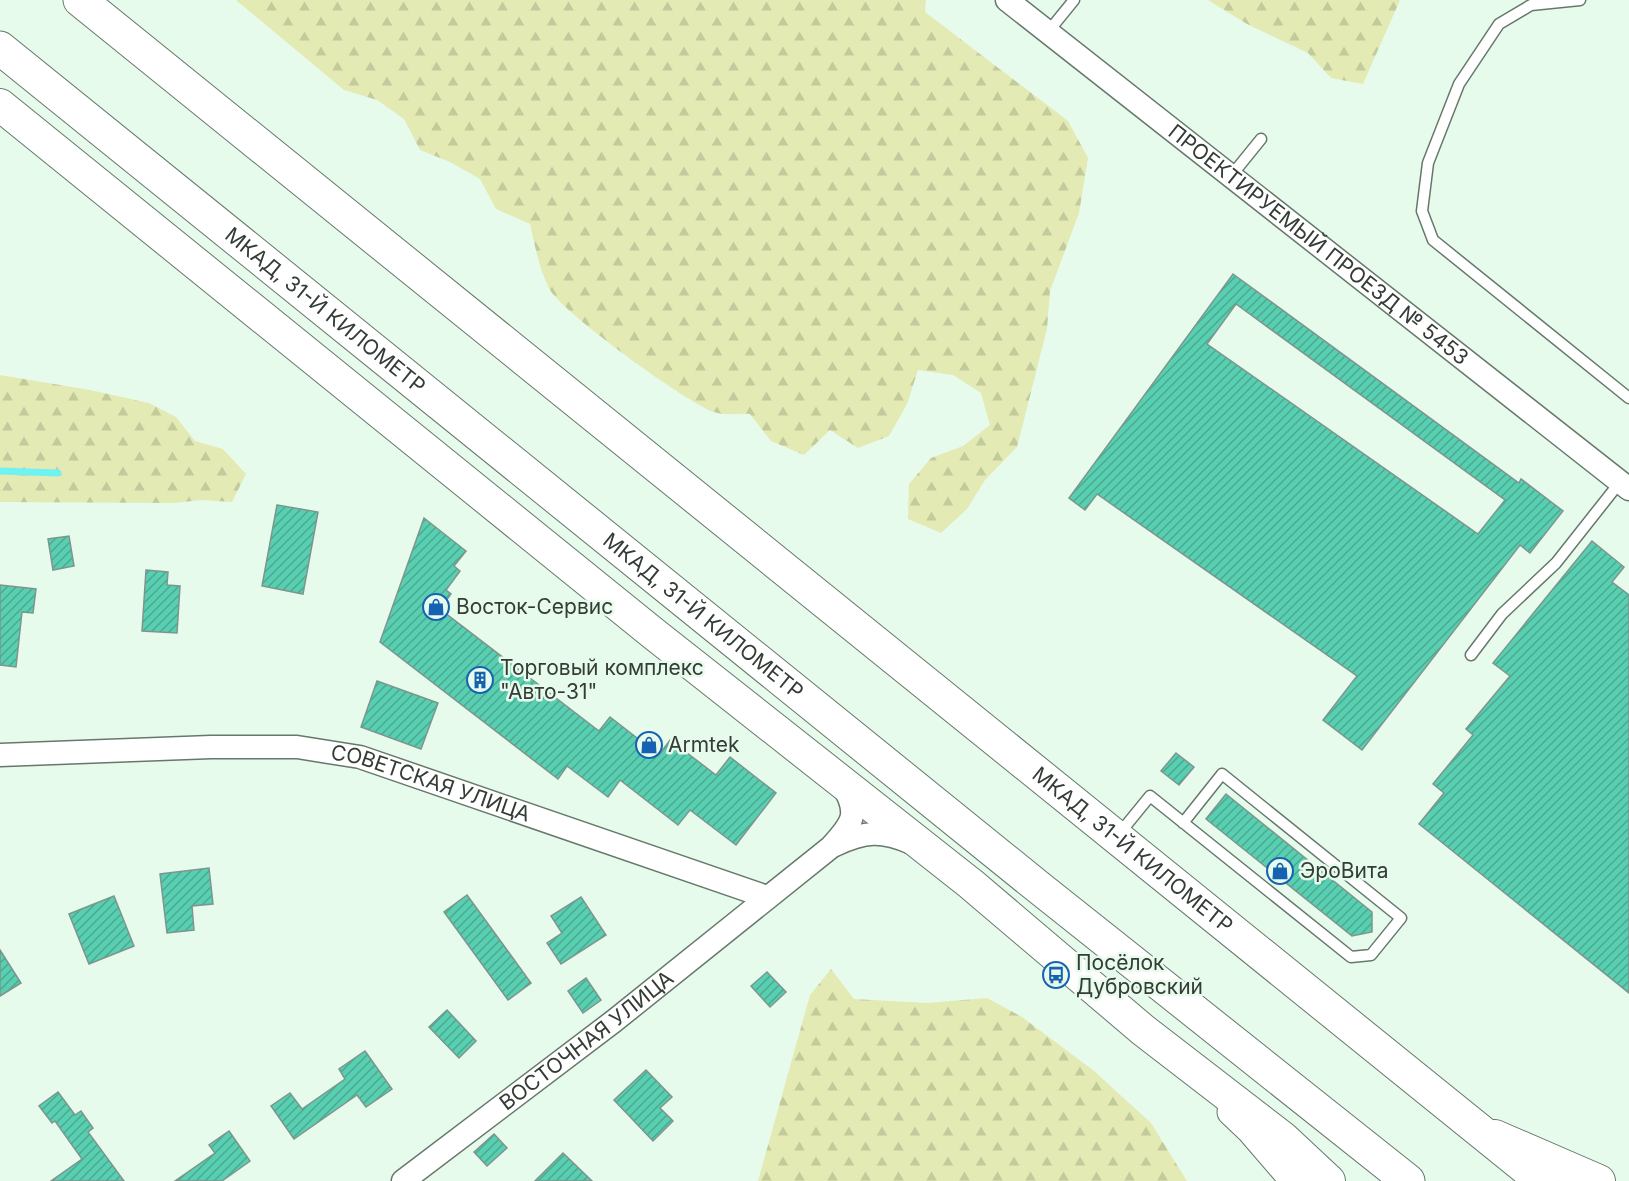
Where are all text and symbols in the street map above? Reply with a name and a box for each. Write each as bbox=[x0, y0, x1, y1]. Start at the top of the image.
street label: ПРОЕКТИРУЕМЫЙ ПРОЕЗД № 5453 bbox=[1164, 119, 1474, 370]
street label: МКАД, 31-Й КИЛОМЕТР bbox=[220, 222, 431, 399]
street label: МКАД, 31-Й КИЛОМЕТР bbox=[598, 528, 809, 704]
shop icon: Восток-Сервис bbox=[421, 592, 451, 622]
place label: Восток-Сервис bbox=[456, 594, 613, 619]
place label: Торговый комплекс "Авто-31" bbox=[500, 655, 704, 704]
building icon: Торговый комплекс "Авто-31" bbox=[465, 665, 495, 695]
shop icon: Armtek bbox=[634, 730, 664, 760]
place label: Armtek bbox=[668, 732, 740, 757]
street label: СОВЕТСКАЯ УЛИЦА bbox=[329, 740, 534, 827]
street label: МКАД, 31-Й КИЛОМЕТР bbox=[1028, 762, 1238, 938]
shop icon: ЭроВита bbox=[1265, 856, 1295, 886]
place label: ЭроВита bbox=[1300, 858, 1389, 883]
place label: Посёлок Дубровский bbox=[1076, 950, 1203, 999]
bus stop icon: Посёлок Дубровский bbox=[1041, 960, 1071, 990]
street label: ВОСТОЧНАЯ УЛИЦА bbox=[494, 965, 678, 1115]

